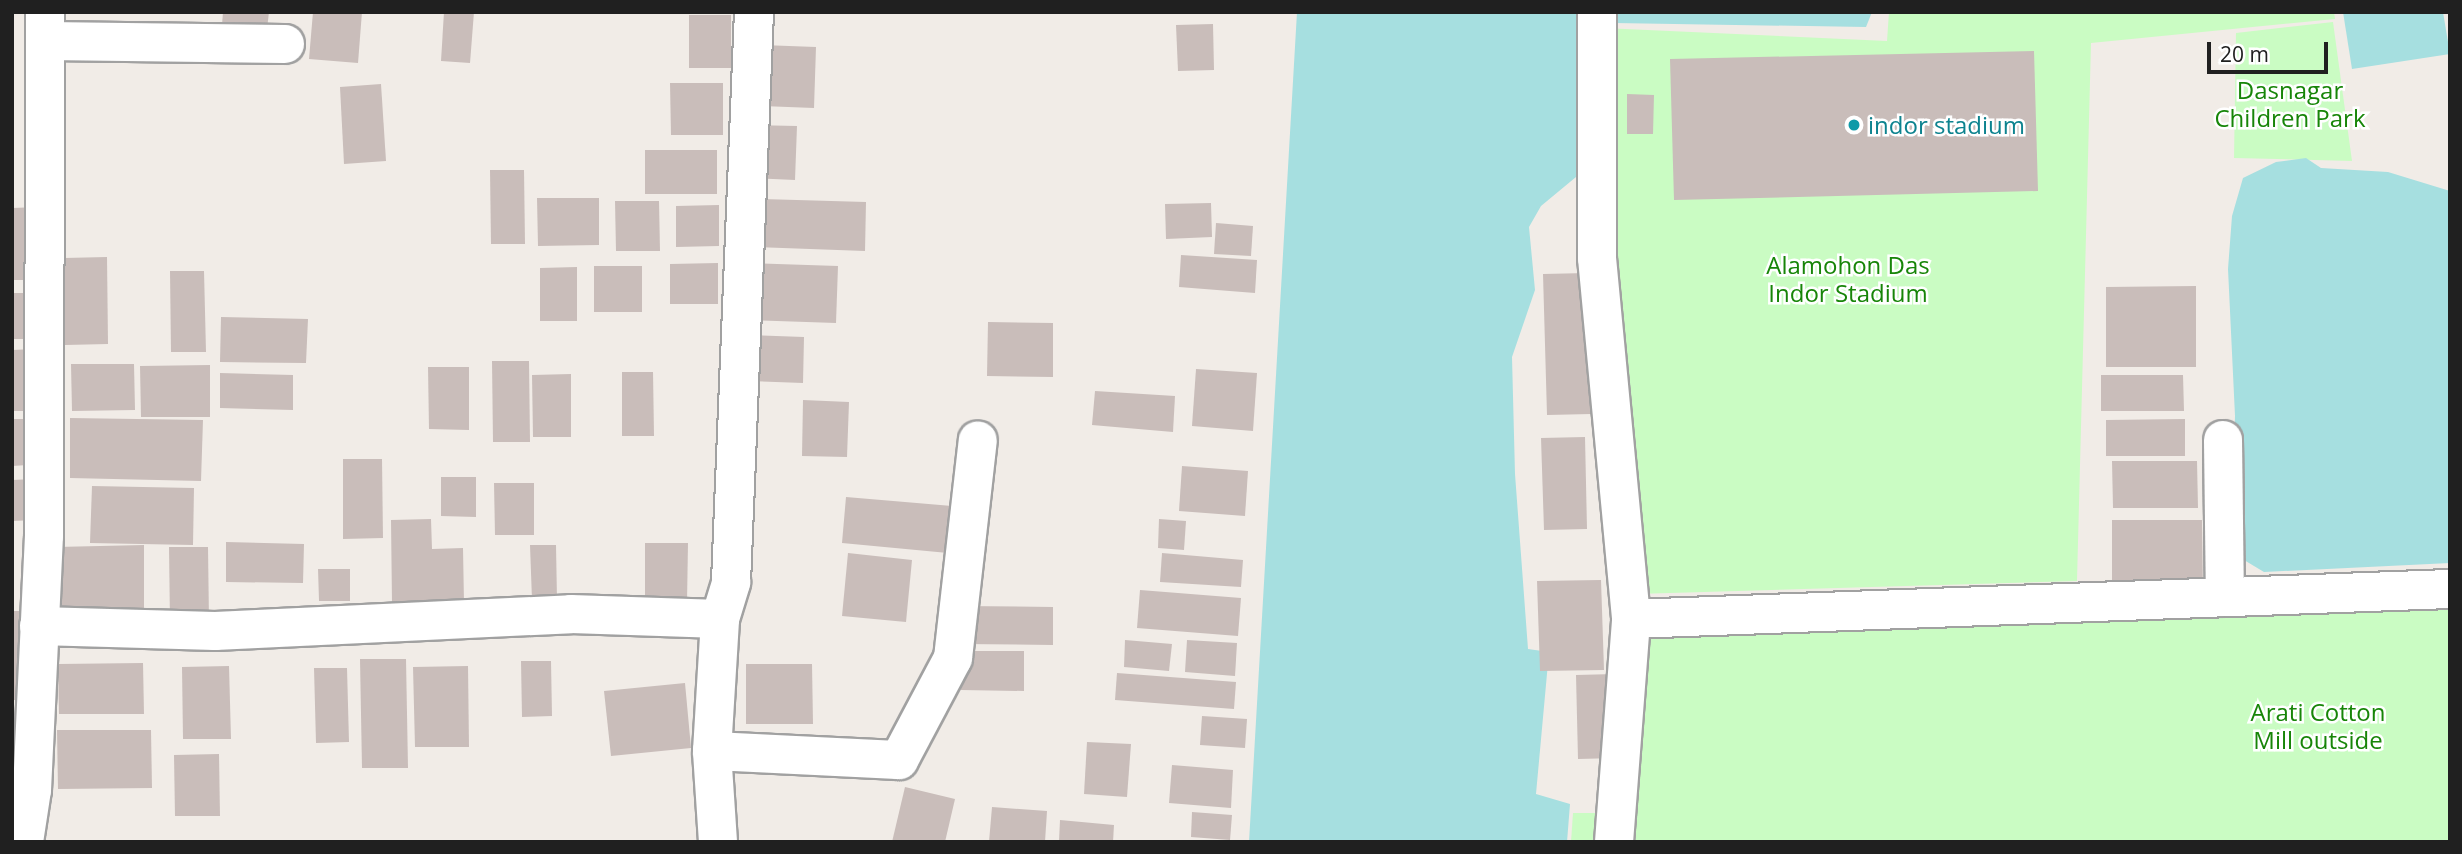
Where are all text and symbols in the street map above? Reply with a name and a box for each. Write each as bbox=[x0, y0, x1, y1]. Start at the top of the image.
scale bar bbox=[2210, 28, 2331, 72]
text: 20 m bbox=[2220, 40, 2269, 68]
park label: Dasnagar Children Park bbox=[2214, 76, 2366, 132]
place label: indor stadium bbox=[1868, 111, 2025, 139]
marker: indor stadium bbox=[1846, 117, 1862, 133]
park label: Alamohon Das Indor Stadium bbox=[1766, 251, 1930, 307]
park label: Arati Cotton Mill outside bbox=[2251, 698, 2385, 754]

